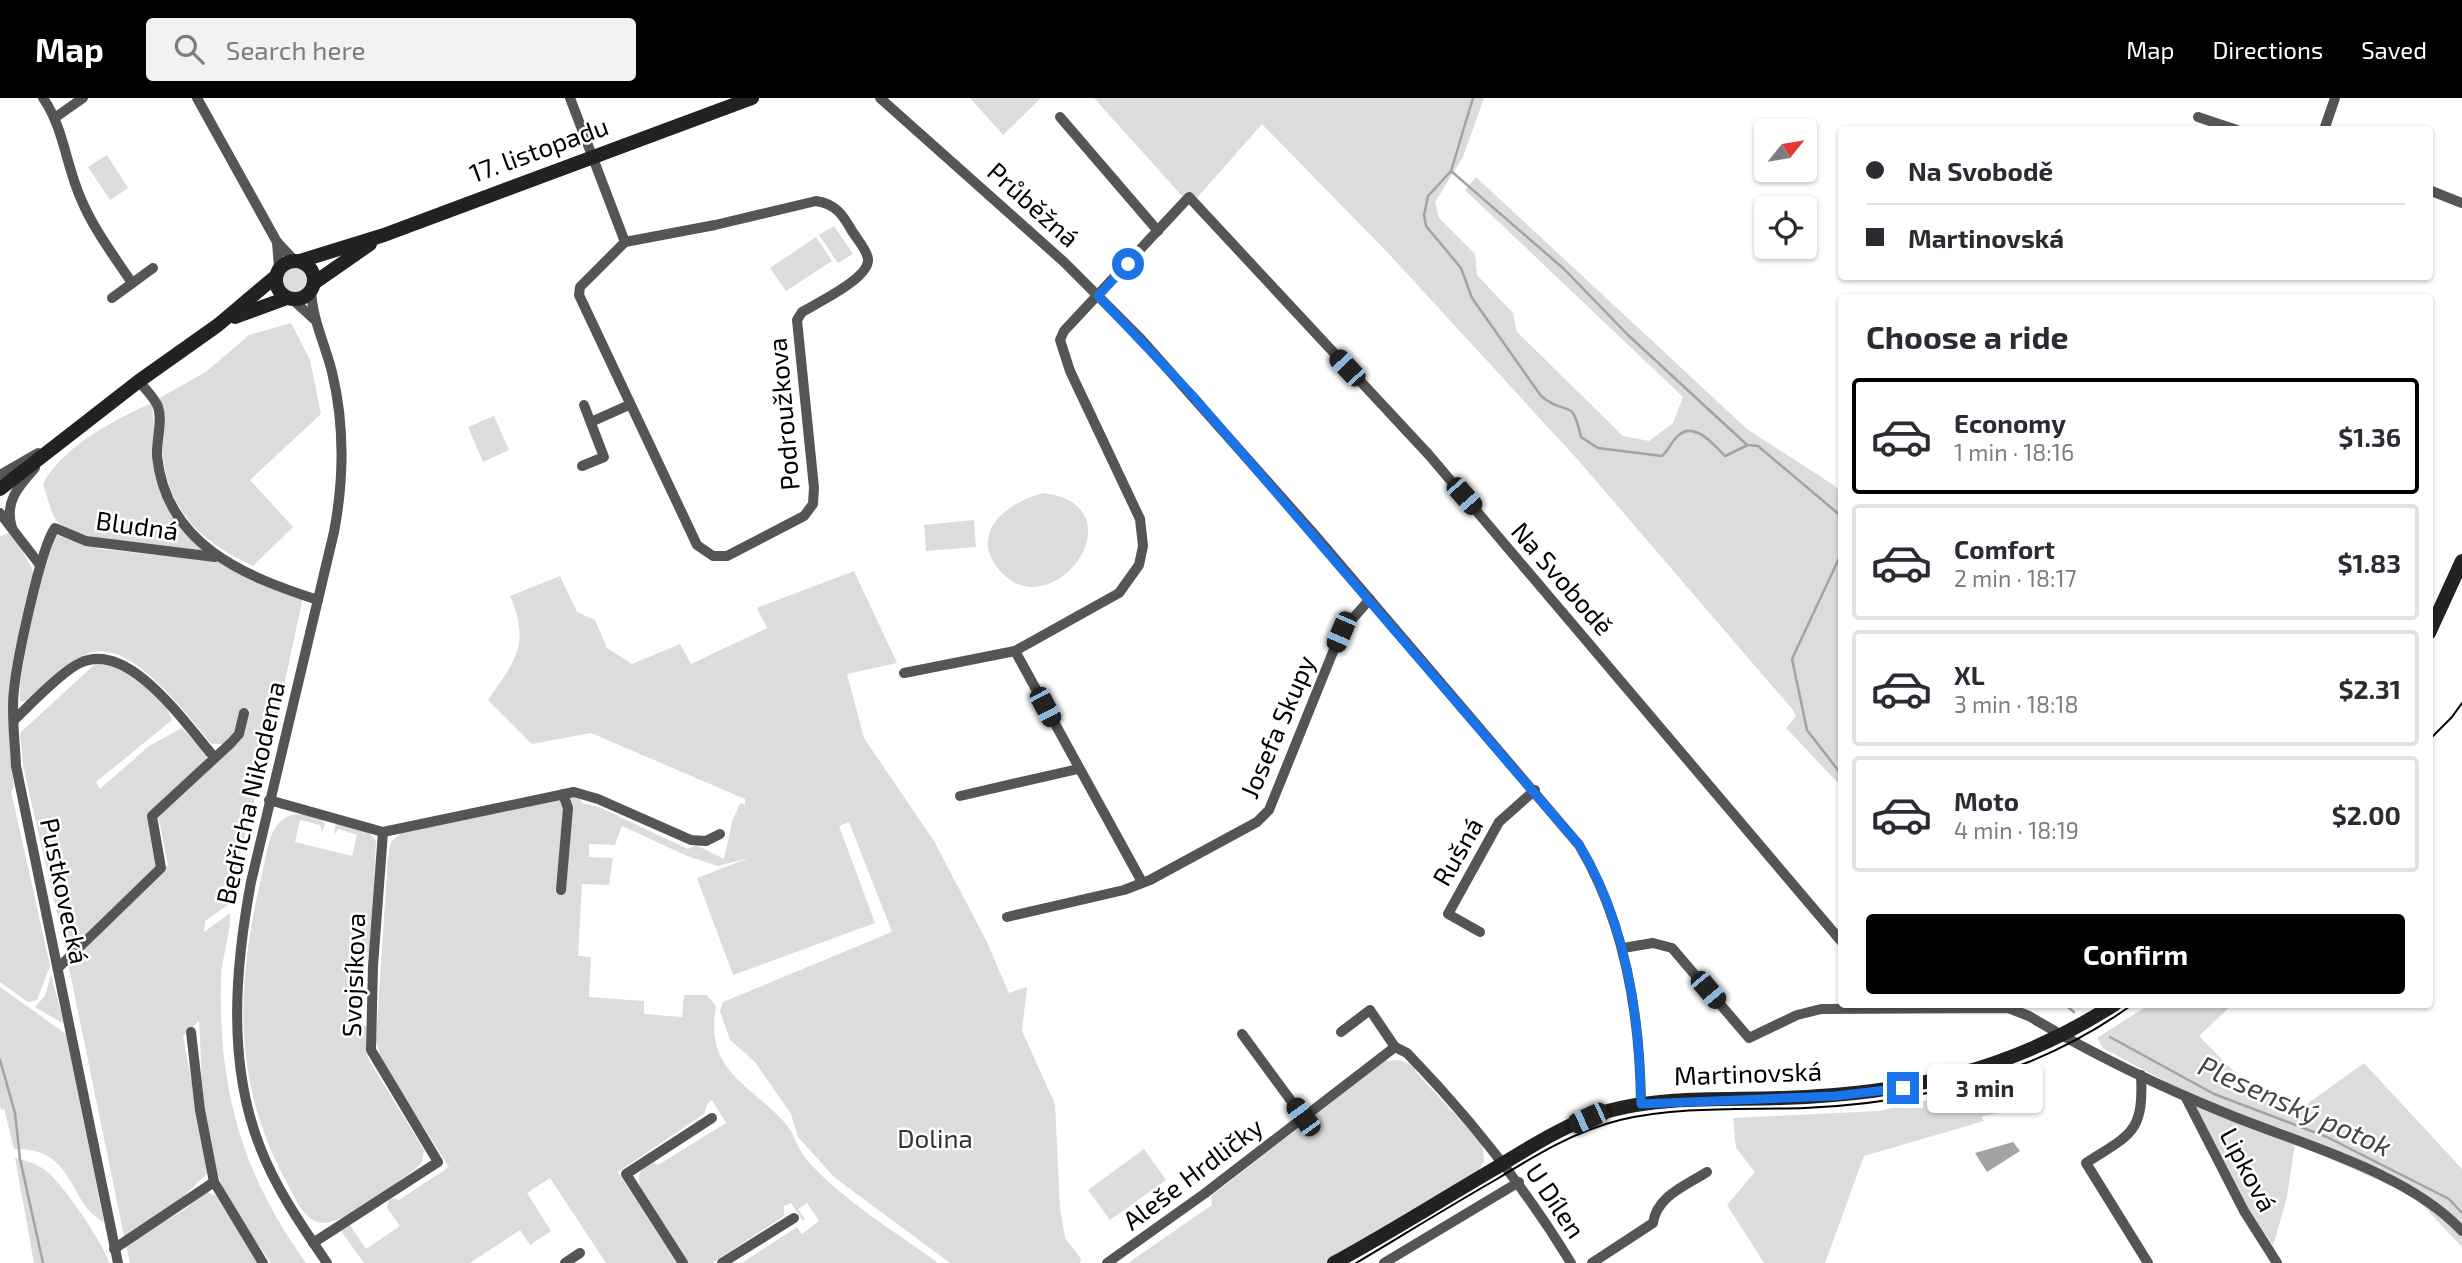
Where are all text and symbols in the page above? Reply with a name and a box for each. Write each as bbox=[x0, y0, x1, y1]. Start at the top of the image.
search box bbox=[146, 18, 636, 81]
text: Map bbox=[35, 29, 104, 69]
icon: search bbox=[170, 30, 208, 68]
text: Search here bbox=[226, 34, 365, 65]
text: Map bbox=[2126, 35, 2174, 64]
text: Directions bbox=[2212, 35, 2323, 64]
text: Saved bbox=[2361, 35, 2427, 64]
street label: 17. listopadu bbox=[465, 109, 612, 188]
north arrow bbox=[1754, 119, 1816, 182]
map controls bbox=[1754, 119, 1817, 259]
street label: Průběžná bbox=[982, 155, 1086, 253]
text: Na Svobodě bbox=[1908, 155, 2053, 186]
button: locate bbox=[1754, 196, 1817, 259]
text: Martinovská bbox=[1908, 222, 2064, 253]
route start bbox=[1112, 248, 1144, 280]
text: Choose a ride bbox=[1866, 317, 2069, 355]
street label: Podroužkova bbox=[760, 336, 805, 492]
car bbox=[1325, 345, 1370, 391]
icon: car bbox=[1870, 405, 1933, 468]
text: Economy bbox=[1954, 407, 2066, 438]
text: $1.36 bbox=[2338, 421, 2401, 452]
text: 1 min · 18:16 bbox=[1954, 438, 2074, 466]
car bbox=[1443, 473, 1486, 519]
street label: Bludná bbox=[94, 503, 180, 546]
street label: Na Svobodě bbox=[1506, 515, 1621, 641]
icon: car bbox=[1870, 531, 1933, 594]
text: Comfort bbox=[1954, 533, 2055, 564]
text: $1.83 bbox=[2337, 547, 2401, 578]
text: 2 min · 18:17 bbox=[1954, 564, 2076, 592]
car bbox=[1324, 609, 1359, 655]
street label: Josefa Skupy bbox=[1233, 650, 1321, 802]
icon: car bbox=[1870, 657, 1933, 720]
text: XL bbox=[1954, 659, 1985, 690]
text: $2.31 bbox=[2338, 673, 2401, 704]
street label: Bedřicha Nikodema bbox=[209, 678, 290, 907]
car bbox=[1026, 684, 1065, 730]
text: 3 min · 18:18 bbox=[1954, 690, 2078, 718]
icon: car bbox=[1870, 783, 1933, 846]
text: Moto bbox=[1954, 785, 2019, 816]
text: $2.00 bbox=[2332, 799, 2401, 830]
street label: Rušná bbox=[1425, 812, 1488, 891]
street label: Pustkovecká bbox=[35, 815, 96, 967]
text: 4 min · 18:19 bbox=[1954, 816, 2079, 844]
street label: Svojsíkova bbox=[335, 912, 370, 1038]
button: Confirm bbox=[1866, 914, 2405, 994]
car bbox=[1687, 967, 1730, 1013]
water label: Plesenský potok bbox=[2194, 1047, 2397, 1163]
street label: Martinovská bbox=[1673, 1054, 1822, 1091]
callout: 3 min bbox=[1927, 1063, 2043, 1112]
route end bbox=[1887, 1072, 1919, 1104]
text: 3 min bbox=[1956, 1074, 2014, 1102]
car bbox=[1283, 1094, 1324, 1140]
car bbox=[1565, 1100, 1612, 1136]
street label: Aleše Hrdličky bbox=[1116, 1110, 1268, 1235]
park label: Dolina bbox=[897, 1122, 973, 1153]
street label: Lipková bbox=[2214, 1122, 2284, 1216]
street label: U Dílen bbox=[1520, 1157, 1592, 1244]

